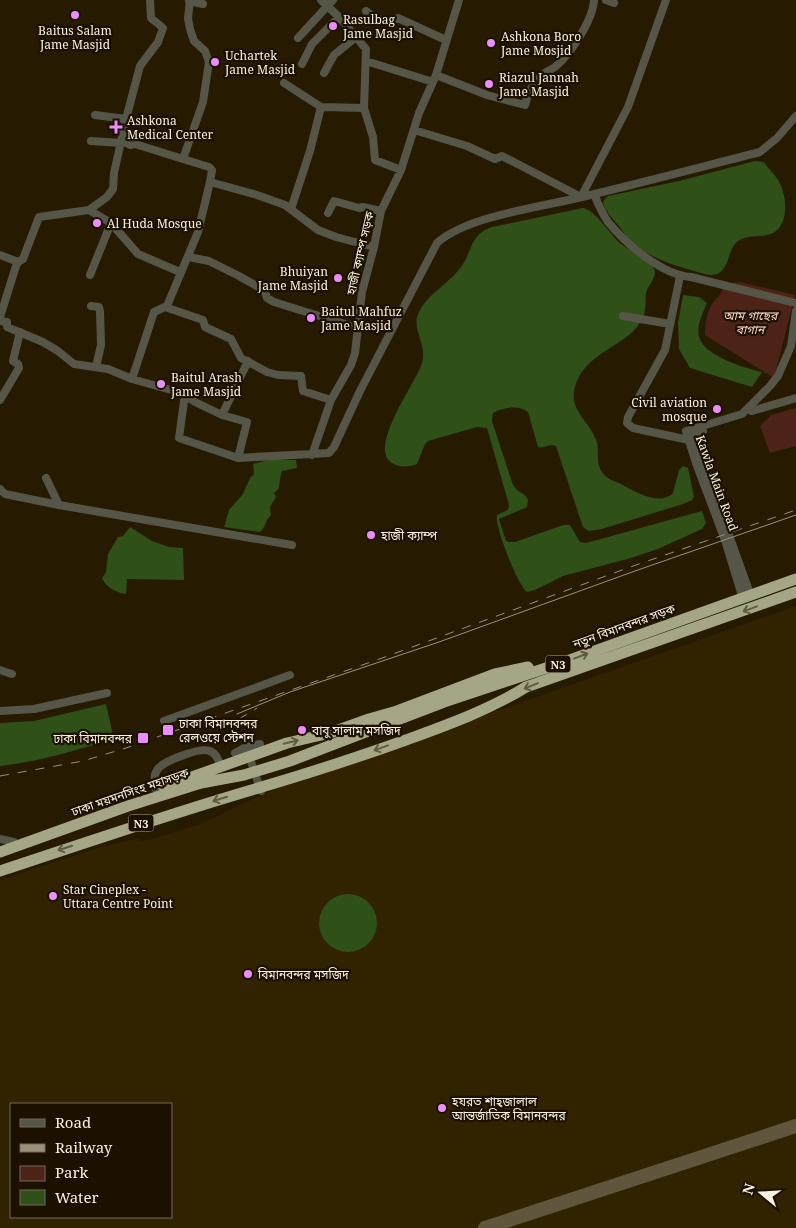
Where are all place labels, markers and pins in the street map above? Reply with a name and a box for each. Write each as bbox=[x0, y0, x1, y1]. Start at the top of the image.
marker: Baitus Salam Jame Masjid bbox=[69, 9, 81, 21]
place label: Rasulbag Jame Masjid bbox=[342, 11, 414, 42]
marker: Rasulbag Jame Masjid bbox=[327, 20, 339, 32]
place label: Baitus Salam Jame Masjid bbox=[38, 22, 112, 53]
place label: Ashkona Boro Jame Mosjid bbox=[500, 28, 581, 59]
marker: Ashkona Boro Jame Mosjid bbox=[485, 37, 497, 49]
place label: Uchartek Jame Masjid bbox=[224, 47, 296, 78]
marker: Uchartek Jame Masjid bbox=[209, 56, 221, 68]
place label: Riazul Jannah Jame Masjid bbox=[498, 69, 579, 100]
marker: Riazul Jannah Jame Masjid bbox=[483, 78, 495, 90]
place label: Ashkona Medical Center bbox=[127, 112, 214, 143]
marker: Ashkona Medical Center bbox=[109, 120, 123, 134]
place label: Al Huda Mosque bbox=[107, 215, 202, 232]
marker: Al Huda Mosque bbox=[91, 217, 103, 229]
place label: Bhuiyan Jame Masjid bbox=[257, 263, 329, 294]
marker: Bhuiyan Jame Masjid bbox=[332, 272, 344, 284]
place label: Baitul Mahfuz Jame Masjid bbox=[320, 303, 402, 334]
marker: Baitul Mahfuz Jame Masjid bbox=[305, 312, 317, 324]
place label: Baitul Arash Jame Masjid bbox=[170, 369, 242, 400]
marker: Baitul Arash Jame Masjid bbox=[155, 378, 167, 390]
place label: Civil aviation mosque bbox=[631, 394, 707, 425]
marker: Civil aviation mosque bbox=[711, 403, 723, 415]
place label: হাজী ক্যাম্প bbox=[380, 527, 438, 544]
marker: হাজী ক্যাম্প bbox=[365, 529, 377, 541]
place label: ঢাকা বিমানবন্দর রেলওয়ে স্টেশন bbox=[178, 715, 258, 746]
place label: বাবু সালাম মসজিদ bbox=[311, 722, 401, 739]
marker: ঢাকা বিমানবন্দর রেলওয়ে স্টেশন bbox=[161, 723, 175, 737]
marker: বাবু সালাম মসজিদ bbox=[296, 724, 308, 736]
place label: ঢাকা বিমানবন্দর bbox=[53, 730, 133, 747]
marker: ঢাকা বিমানবন্দর bbox=[136, 731, 150, 745]
place label: Star Cineplex - Uttara Centre Point bbox=[63, 881, 173, 912]
marker: Star Cineplex - Uttara Centre Point bbox=[47, 890, 59, 902]
place label: বিমানবন্দর মসজিদ bbox=[257, 966, 349, 983]
marker: বিমানবন্দর মসজিদ bbox=[242, 968, 254, 980]
place label: হযরত শাহ্‌জালাল আন্তর্জাতিক বিমানবন্দর bbox=[451, 1093, 566, 1124]
marker: হযরত শাহ্‌জালাল আন্তর্জাতিক বিমানবন্দর bbox=[436, 1102, 448, 1114]

